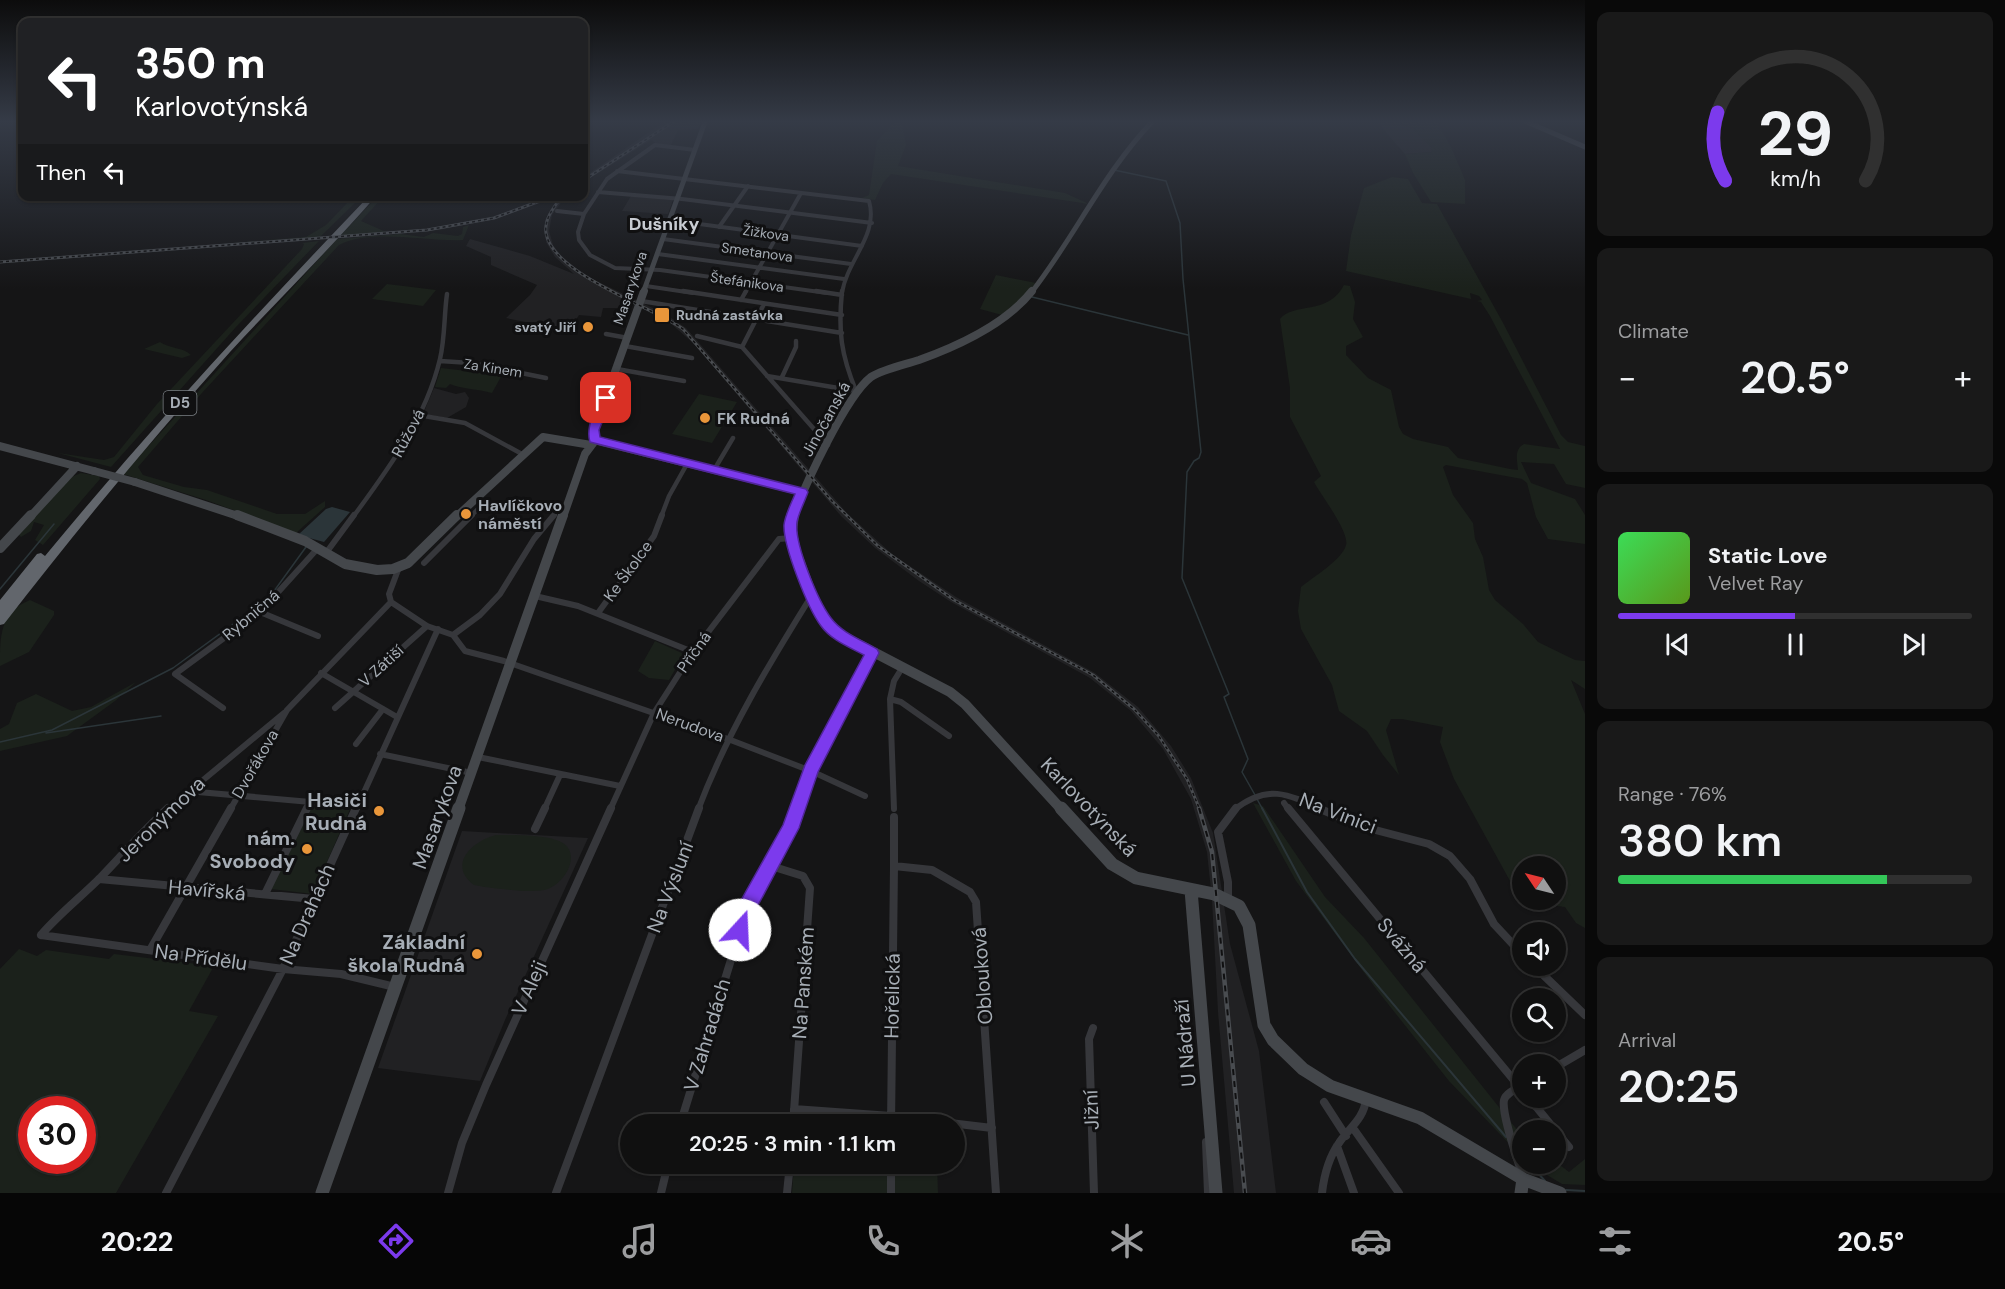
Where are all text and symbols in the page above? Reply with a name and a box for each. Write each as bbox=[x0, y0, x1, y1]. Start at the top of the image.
text: 350 m bbox=[135, 36, 265, 91]
icon: left bbox=[36, 42, 114, 120]
text: Karlovotýnská bbox=[135, 89, 308, 124]
text: 29 bbox=[1757, 93, 1833, 174]
icon: left bbox=[98, 156, 131, 189]
text: Then bbox=[36, 158, 86, 187]
text: km/h bbox=[1770, 165, 1820, 193]
district label: Dušníky bbox=[629, 212, 699, 236]
street label: Žižkova bbox=[742, 221, 790, 245]
street label: Smetanova bbox=[720, 238, 794, 266]
street label: Masarykova bbox=[609, 249, 651, 327]
street label: Štefánikova bbox=[709, 268, 785, 296]
marker: Rudná zastávka bbox=[653, 306, 671, 324]
place label: Rudná zastávka bbox=[676, 306, 783, 324]
place label: svatý Jiří bbox=[515, 318, 576, 336]
text: Climate bbox=[1618, 318, 1689, 344]
marker: svatý Jiří bbox=[581, 320, 595, 334]
text: 20.5° bbox=[1740, 348, 1850, 407]
street label: Za Kinem bbox=[462, 355, 524, 381]
text: − bbox=[1618, 356, 1636, 399]
text: + bbox=[1954, 356, 1972, 399]
pin bbox=[580, 372, 631, 423]
street label: Jinočanská bbox=[797, 378, 855, 460]
icon: arrive bbox=[589, 381, 622, 414]
road number: D5 bbox=[164, 391, 196, 415]
street label: Růžová bbox=[387, 405, 429, 461]
place label: FK Rudná bbox=[717, 408, 790, 429]
marker: FK Rudná bbox=[698, 411, 712, 425]
place label: Havlíčkovo náměstí bbox=[478, 495, 562, 534]
marker: Havlíčkovo náměstí bbox=[459, 507, 473, 521]
street label: Ke Školce bbox=[599, 536, 657, 606]
text: Static Love bbox=[1708, 541, 1828, 570]
text: Velvet Ray bbox=[1708, 570, 1803, 596]
street label: Rybničná bbox=[218, 585, 284, 645]
street label: Příčná bbox=[672, 627, 716, 677]
icon: previous bbox=[1661, 628, 1694, 661]
icon: pause bbox=[1779, 628, 1812, 661]
icon: next bbox=[1897, 628, 1930, 661]
street label: V Zátiší bbox=[354, 640, 408, 692]
street label: Nerudova bbox=[653, 703, 727, 747]
street label: Dvořákova bbox=[227, 726, 283, 802]
street label: Karlovotýnská bbox=[1035, 752, 1143, 862]
street label: Masarykova bbox=[406, 761, 468, 873]
street label: Jeronýmova bbox=[111, 771, 211, 867]
text: Range · 76% bbox=[1618, 781, 1727, 807]
street label: Na Vinici bbox=[1296, 786, 1380, 840]
place label: Hasiči Rudná bbox=[305, 787, 367, 836]
marker: Hasiči Rudná bbox=[372, 804, 386, 818]
text: 380 km bbox=[1618, 811, 1782, 870]
place label: nám. Svobody bbox=[209, 825, 295, 874]
street label: Na Výsluní bbox=[641, 837, 700, 936]
marker: nám. Svobody bbox=[300, 842, 314, 856]
north arrow bbox=[1512, 856, 1566, 910]
map controls bbox=[1512, 856, 1566, 1174]
street label: Na Drahách bbox=[273, 860, 341, 968]
street label: Havířská bbox=[167, 874, 247, 906]
position arrow bbox=[708, 898, 772, 962]
street label: Svážná bbox=[1371, 912, 1433, 978]
button: sound bbox=[1512, 922, 1566, 976]
street label: Na Panském bbox=[786, 926, 820, 1040]
street label: Oblouková bbox=[966, 927, 998, 1025]
place label: Základní škola Rudná bbox=[348, 929, 466, 978]
street label: Na Přídělu bbox=[153, 938, 249, 976]
marker: Základní škola Rudná bbox=[470, 947, 484, 961]
street label: Hořelická bbox=[878, 953, 906, 1039]
street label: V Aleji bbox=[505, 956, 553, 1020]
street label: V Zahradách bbox=[678, 975, 736, 1095]
button: search bbox=[1512, 988, 1566, 1042]
street label: U Nádraží bbox=[1168, 998, 1202, 1088]
text: Arrival bbox=[1618, 1027, 1676, 1053]
button: + bbox=[1512, 1054, 1566, 1108]
text: 20:25 bbox=[1618, 1057, 1740, 1116]
street label: Jižní bbox=[1077, 1089, 1105, 1130]
speed limit sign: 30 bbox=[18, 1096, 96, 1174]
button: − bbox=[1512, 1120, 1566, 1174]
text: 20:25 · 3 min · 1.1 km bbox=[689, 1129, 896, 1158]
icon: directions bbox=[375, 1220, 417, 1262]
icon: music bbox=[619, 1220, 661, 1262]
icon: phone bbox=[862, 1220, 904, 1262]
icon: climate bbox=[1106, 1220, 1148, 1262]
icon: car bbox=[1350, 1220, 1392, 1262]
icon: filters bbox=[1594, 1220, 1636, 1262]
text: 20:22 bbox=[101, 1224, 173, 1259]
text: 20.5° bbox=[1837, 1224, 1904, 1259]

